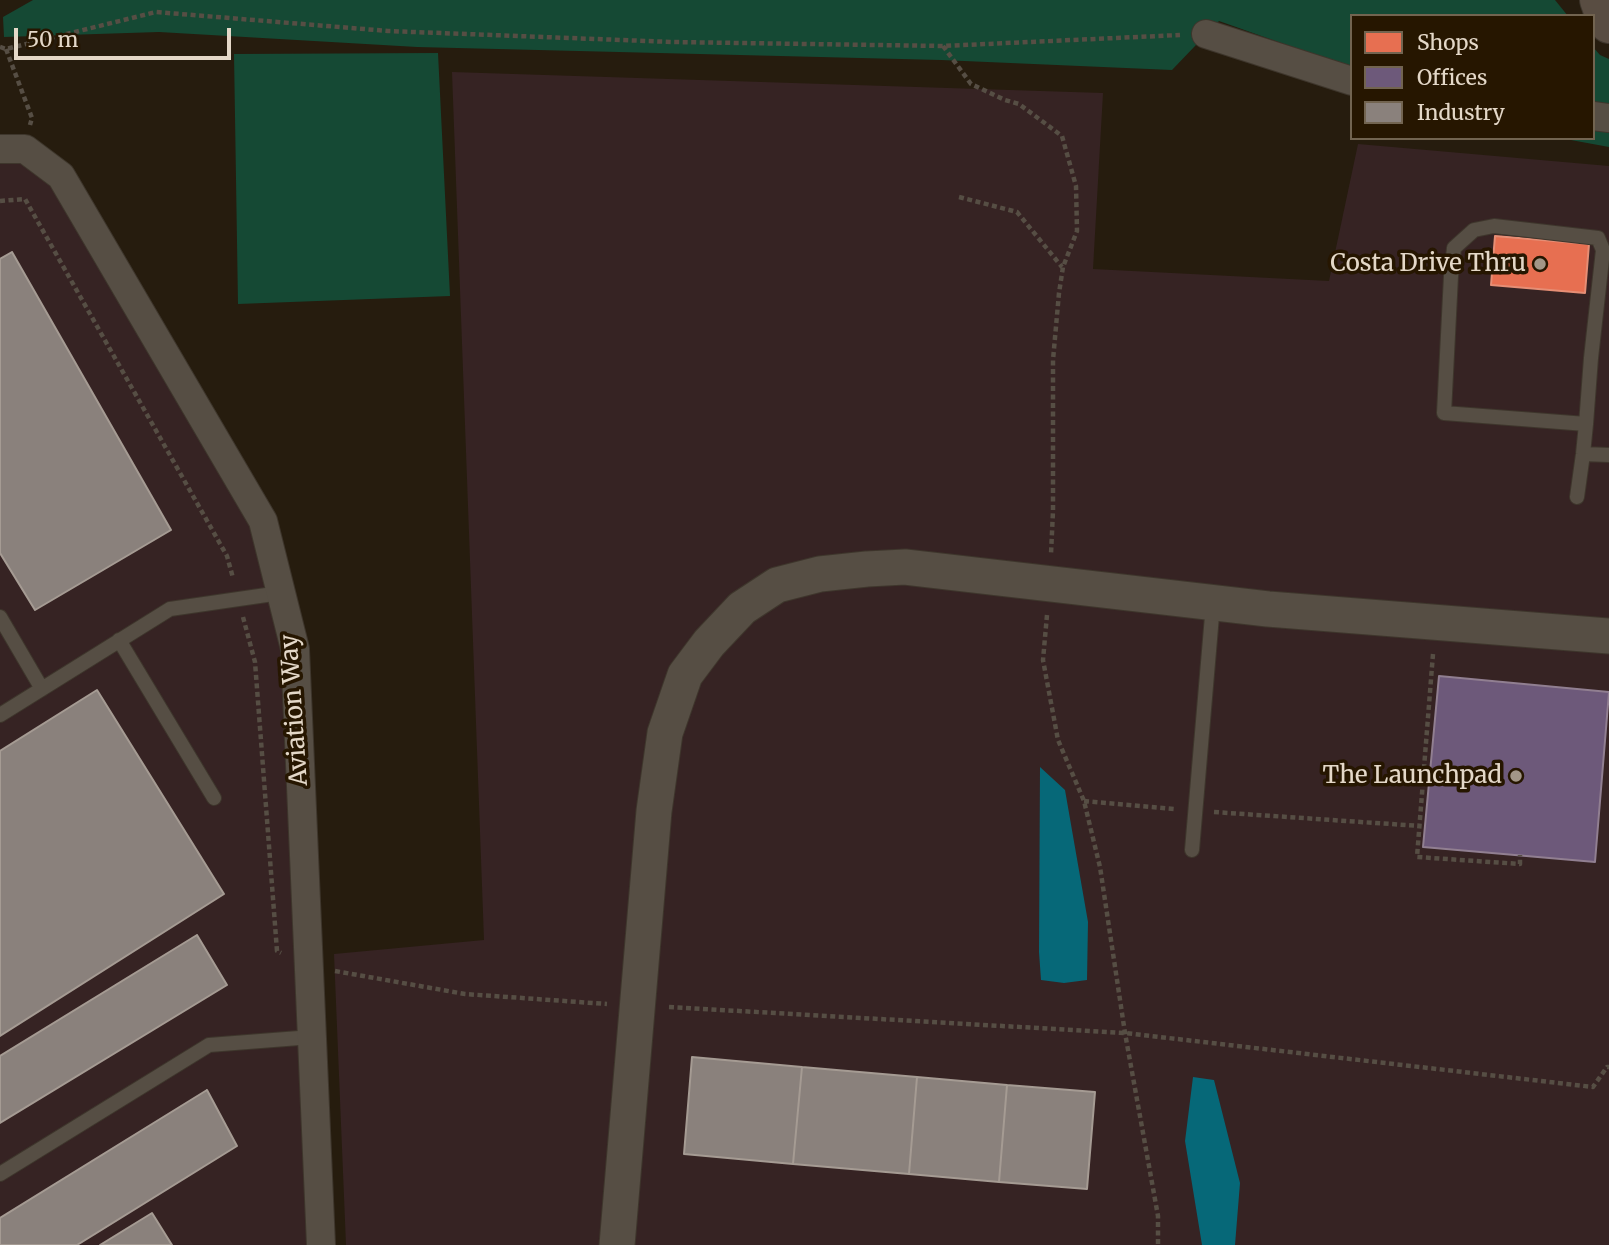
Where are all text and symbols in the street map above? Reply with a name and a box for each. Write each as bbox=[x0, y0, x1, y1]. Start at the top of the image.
scale bar bbox=[18, 14, 234, 58]
legend bbox=[1350, 14, 1595, 140]
text: 50 m bbox=[27, 26, 78, 53]
text: Shops bbox=[1417, 29, 1479, 56]
text: Offices bbox=[1417, 64, 1487, 91]
text: Industry bbox=[1417, 99, 1505, 126]
place label: Costa Drive Thru bbox=[1330, 250, 1526, 278]
marker: Costa Drive Thru bbox=[1532, 256, 1548, 272]
street label: Aviation Way bbox=[275, 633, 315, 787]
place label: The Launchpad bbox=[1322, 762, 1502, 790]
marker: The Launchpad bbox=[1508, 768, 1524, 784]

